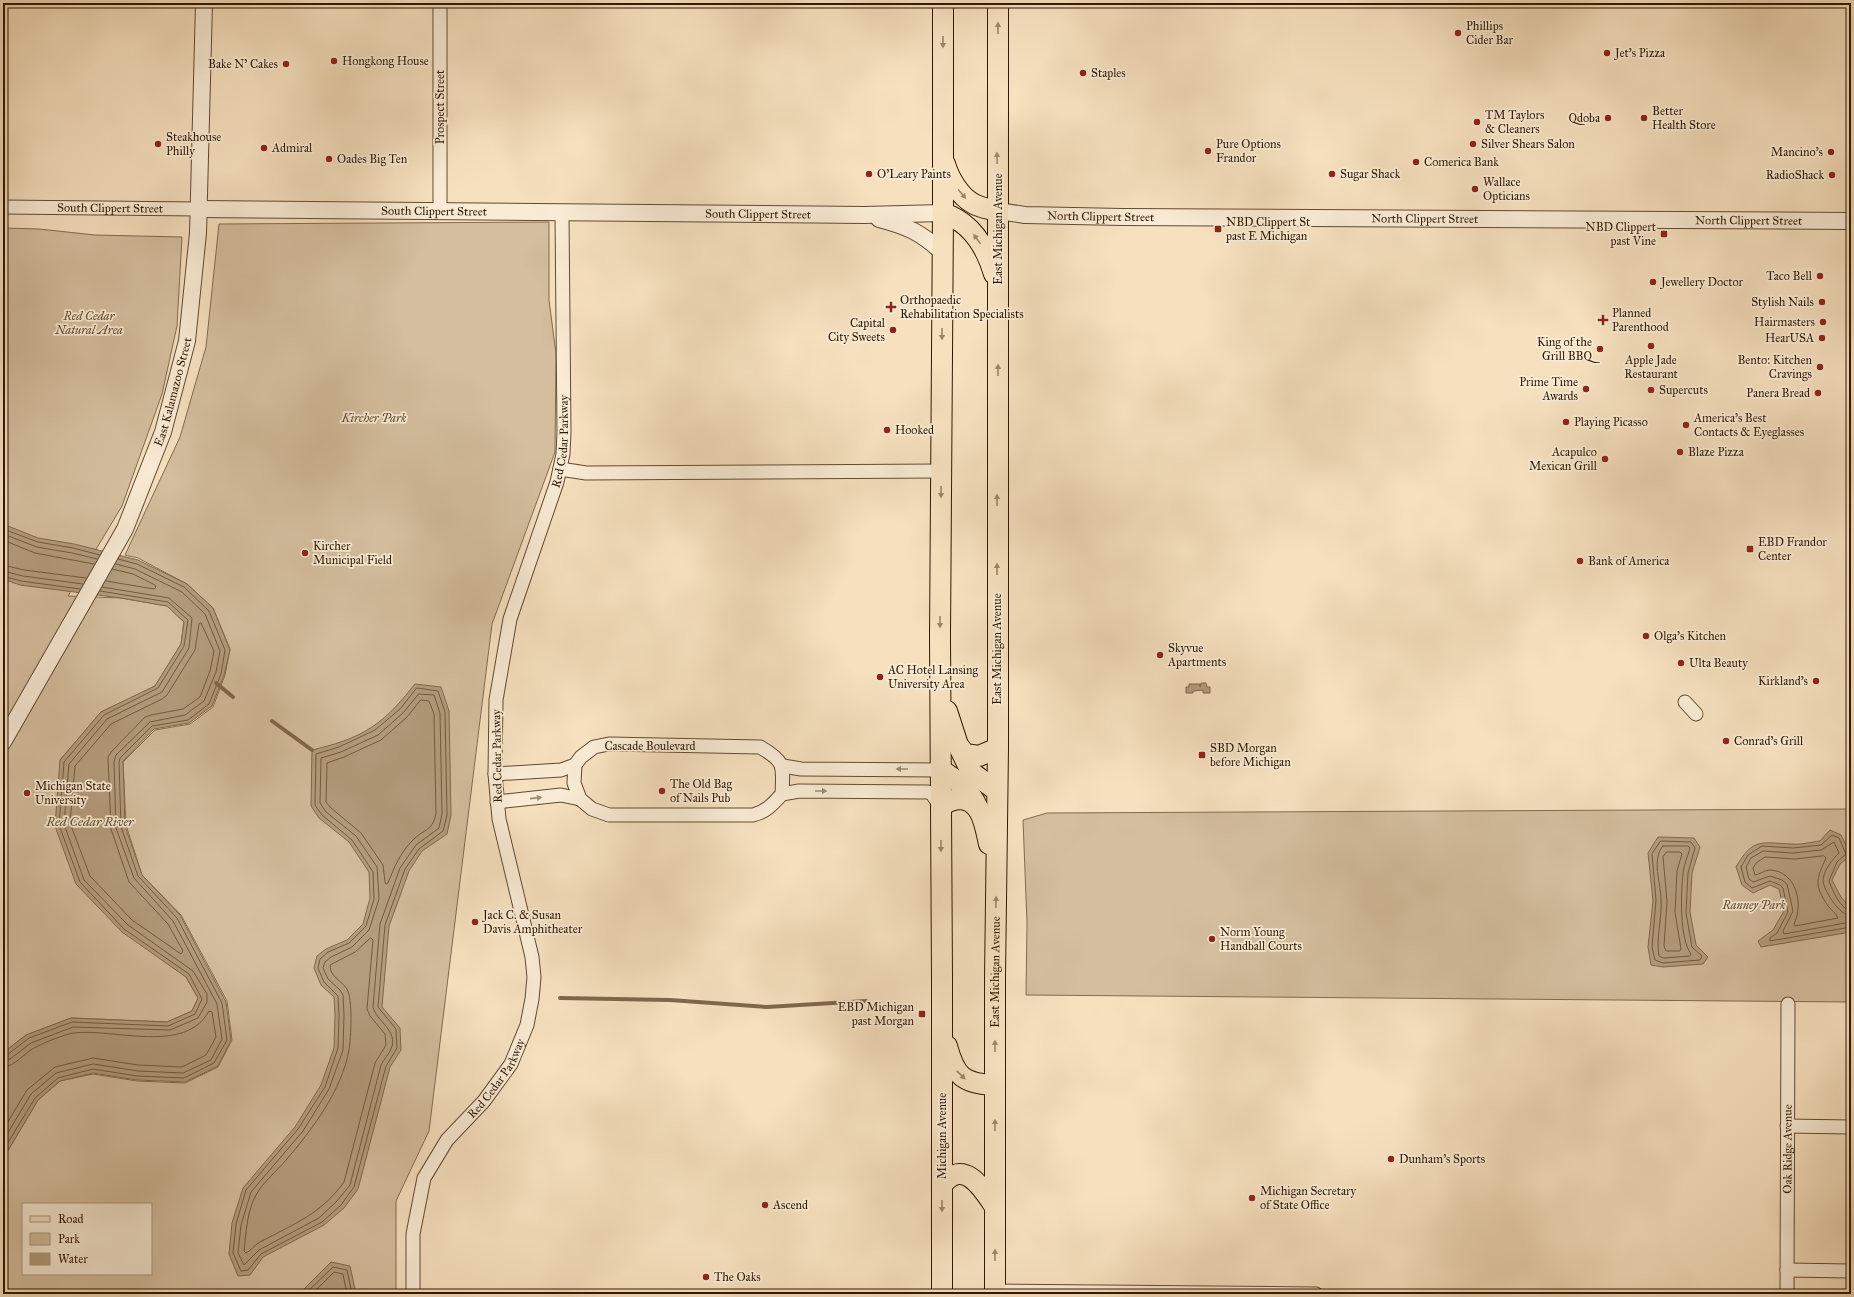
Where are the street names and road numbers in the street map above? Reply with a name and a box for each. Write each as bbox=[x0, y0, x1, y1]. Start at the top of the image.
street label: Prospect Street bbox=[433, 69, 447, 144]
street label: East Michigan Avenue bbox=[991, 173, 1006, 285]
street label: South Clippert Street bbox=[57, 201, 164, 216]
street label: South Clippert Street bbox=[381, 204, 488, 219]
street label: South Clippert Street bbox=[705, 207, 812, 222]
street label: North Clippert Street bbox=[1047, 208, 1155, 224]
street label: North Clippert Street bbox=[1371, 211, 1479, 226]
street label: North Clippert Street bbox=[1695, 213, 1803, 228]
street label: East Kalamazoo Street bbox=[151, 336, 194, 448]
street label: Red Cedar Parkway bbox=[549, 394, 571, 490]
street label: East Michigan Avenue bbox=[990, 593, 1005, 705]
street label: Red Cedar Parkway bbox=[489, 709, 505, 803]
street label: Cascade Boulevard bbox=[604, 739, 696, 753]
street label: East Michigan Avenue bbox=[988, 916, 1003, 1028]
street label: Red Cedar Parkway bbox=[464, 1036, 528, 1121]
street label: Michigan Avenue bbox=[935, 1093, 950, 1179]
street label: Oak Ridge Avenue bbox=[1780, 1104, 1796, 1194]

